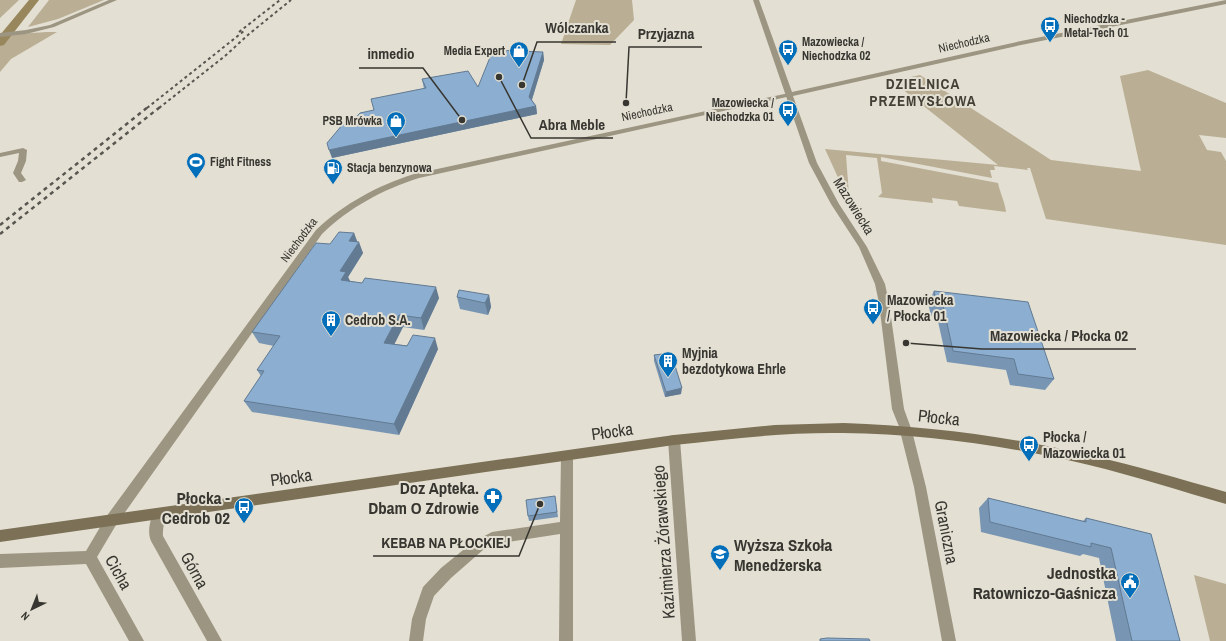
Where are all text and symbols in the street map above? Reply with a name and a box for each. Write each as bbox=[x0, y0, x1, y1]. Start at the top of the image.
place label: Niechodzka - Metal-Tech 01 bbox=[1064, 11, 1129, 41]
callout: Wólczanka bbox=[537, 15, 616, 42]
bus stop icon: Niechodzka - Metal-Tech 01 bbox=[1039, 15, 1061, 43]
text: Wólczanka bbox=[545, 17, 609, 38]
callout: Przyjazna bbox=[629, 20, 702, 47]
text: Przyjazna bbox=[638, 23, 695, 44]
street label: Niechodzka bbox=[937, 29, 992, 57]
place label: Mazowiecka / Niechodzka 02 bbox=[802, 34, 871, 64]
bus stop icon: Mazowiecka / Niechodzka 02 bbox=[777, 38, 799, 66]
shop icon: Media Expert bbox=[508, 40, 530, 68]
callout: inmedio bbox=[359, 41, 423, 68]
text: inmedio bbox=[367, 43, 415, 64]
place label: Media Expert bbox=[444, 43, 506, 59]
district label: DZIELNICA PRZEMYSŁOWA bbox=[869, 73, 977, 111]
place label: Mazowiecka / Niechodzka 01 bbox=[706, 95, 775, 125]
street label: Niechodzka bbox=[620, 99, 675, 125]
bus stop icon: Mazowiecka / Niechodzka 01 bbox=[777, 99, 799, 127]
shop icon: PSB Mrówka bbox=[385, 110, 407, 138]
callout: Abra Meble bbox=[531, 111, 613, 138]
place label: PSB Mrówka bbox=[322, 113, 383, 129]
text: Abra Meble bbox=[539, 114, 605, 135]
sports icon: Fight Fitness bbox=[185, 151, 207, 179]
place label: Fight Fitness bbox=[210, 154, 272, 170]
fuel station icon: Stacja benzynowa bbox=[322, 157, 344, 185]
place label: Stacja benzynowa bbox=[347, 160, 432, 176]
street label: Mazowiecka bbox=[829, 174, 879, 238]
street label: Niechodzka bbox=[277, 214, 321, 266]
place label: Mazowiecka / Płocka 01 bbox=[887, 291, 954, 325]
bus stop icon: Mazowiecka / Płocka 01 bbox=[862, 297, 884, 325]
building icon: Cedrob S.A. bbox=[320, 309, 342, 337]
place label: Cedrob S.A. bbox=[345, 311, 411, 329]
callout: Mazowiecka / Płocka 02 bbox=[982, 322, 1136, 349]
text: Mazowiecka / Płocka 02 bbox=[990, 325, 1128, 346]
place label: Myjnia bezdotykowa Ehrle bbox=[682, 344, 786, 378]
building icon: Myjnia bezdotykowa Ehrle bbox=[657, 350, 679, 378]
street label: Płocka bbox=[917, 403, 961, 431]
street label: Płocka bbox=[590, 417, 635, 445]
place label: Płocka / Mazowiecka 01 bbox=[1043, 428, 1126, 462]
bus stop icon: Płocka / Mazowiecka 01 bbox=[1018, 434, 1040, 462]
street label: Płocka bbox=[269, 463, 314, 491]
street label: Kazimierza Żórawskiego bbox=[646, 464, 680, 620]
place label: Doz Apteka. Dbam O Zdrowie bbox=[368, 476, 479, 519]
place label: Płocka - Cedrob 02 bbox=[162, 486, 230, 529]
pharmacy icon: Doz Apteka. Dbam O Zdrowie bbox=[482, 486, 504, 514]
bus stop icon: Płocka - Cedrob 02 bbox=[233, 496, 255, 524]
street label: Graniczna bbox=[930, 498, 964, 566]
callout: KEBAB NA PŁOCKIEJ bbox=[373, 529, 519, 556]
text: KEBAB NA PŁOCKIEJ bbox=[381, 532, 511, 553]
place label: Wyższa Szkoła Menedżerska bbox=[734, 533, 832, 576]
school or university icon: Wyższa Szkoła Menedżerska bbox=[709, 543, 731, 571]
street label: Górna bbox=[176, 547, 215, 593]
street label: Cicha bbox=[100, 550, 138, 594]
place label: Jednostka Ratowniczo-Gaśnicza bbox=[973, 561, 1116, 604]
public building icon: Jednostka Ratowniczo-Gaśnicza bbox=[1119, 571, 1141, 599]
north arrow bbox=[12, 589, 52, 629]
text: N bbox=[18, 609, 32, 624]

